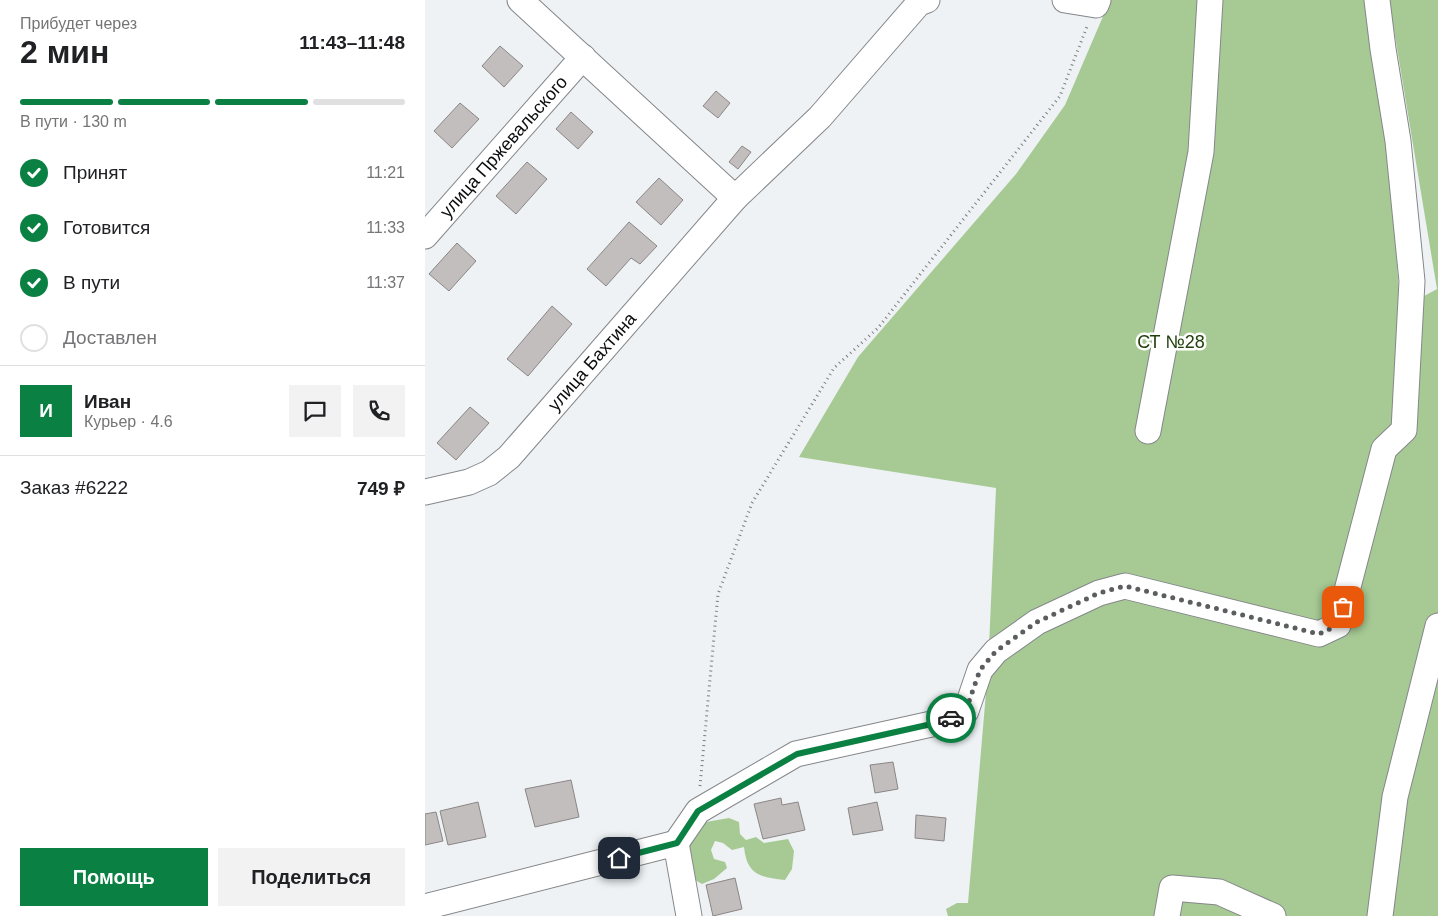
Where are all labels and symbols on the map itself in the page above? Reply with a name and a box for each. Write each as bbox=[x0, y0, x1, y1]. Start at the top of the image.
street label: улица Пржевальского bbox=[436, 72, 572, 222]
street label: улица Бахтина bbox=[544, 308, 641, 415]
park label: СТ №28 bbox=[1137, 332, 1205, 352]
pin bbox=[1322, 586, 1364, 628]
courier bbox=[926, 693, 976, 743]
pin bbox=[598, 837, 640, 879]

